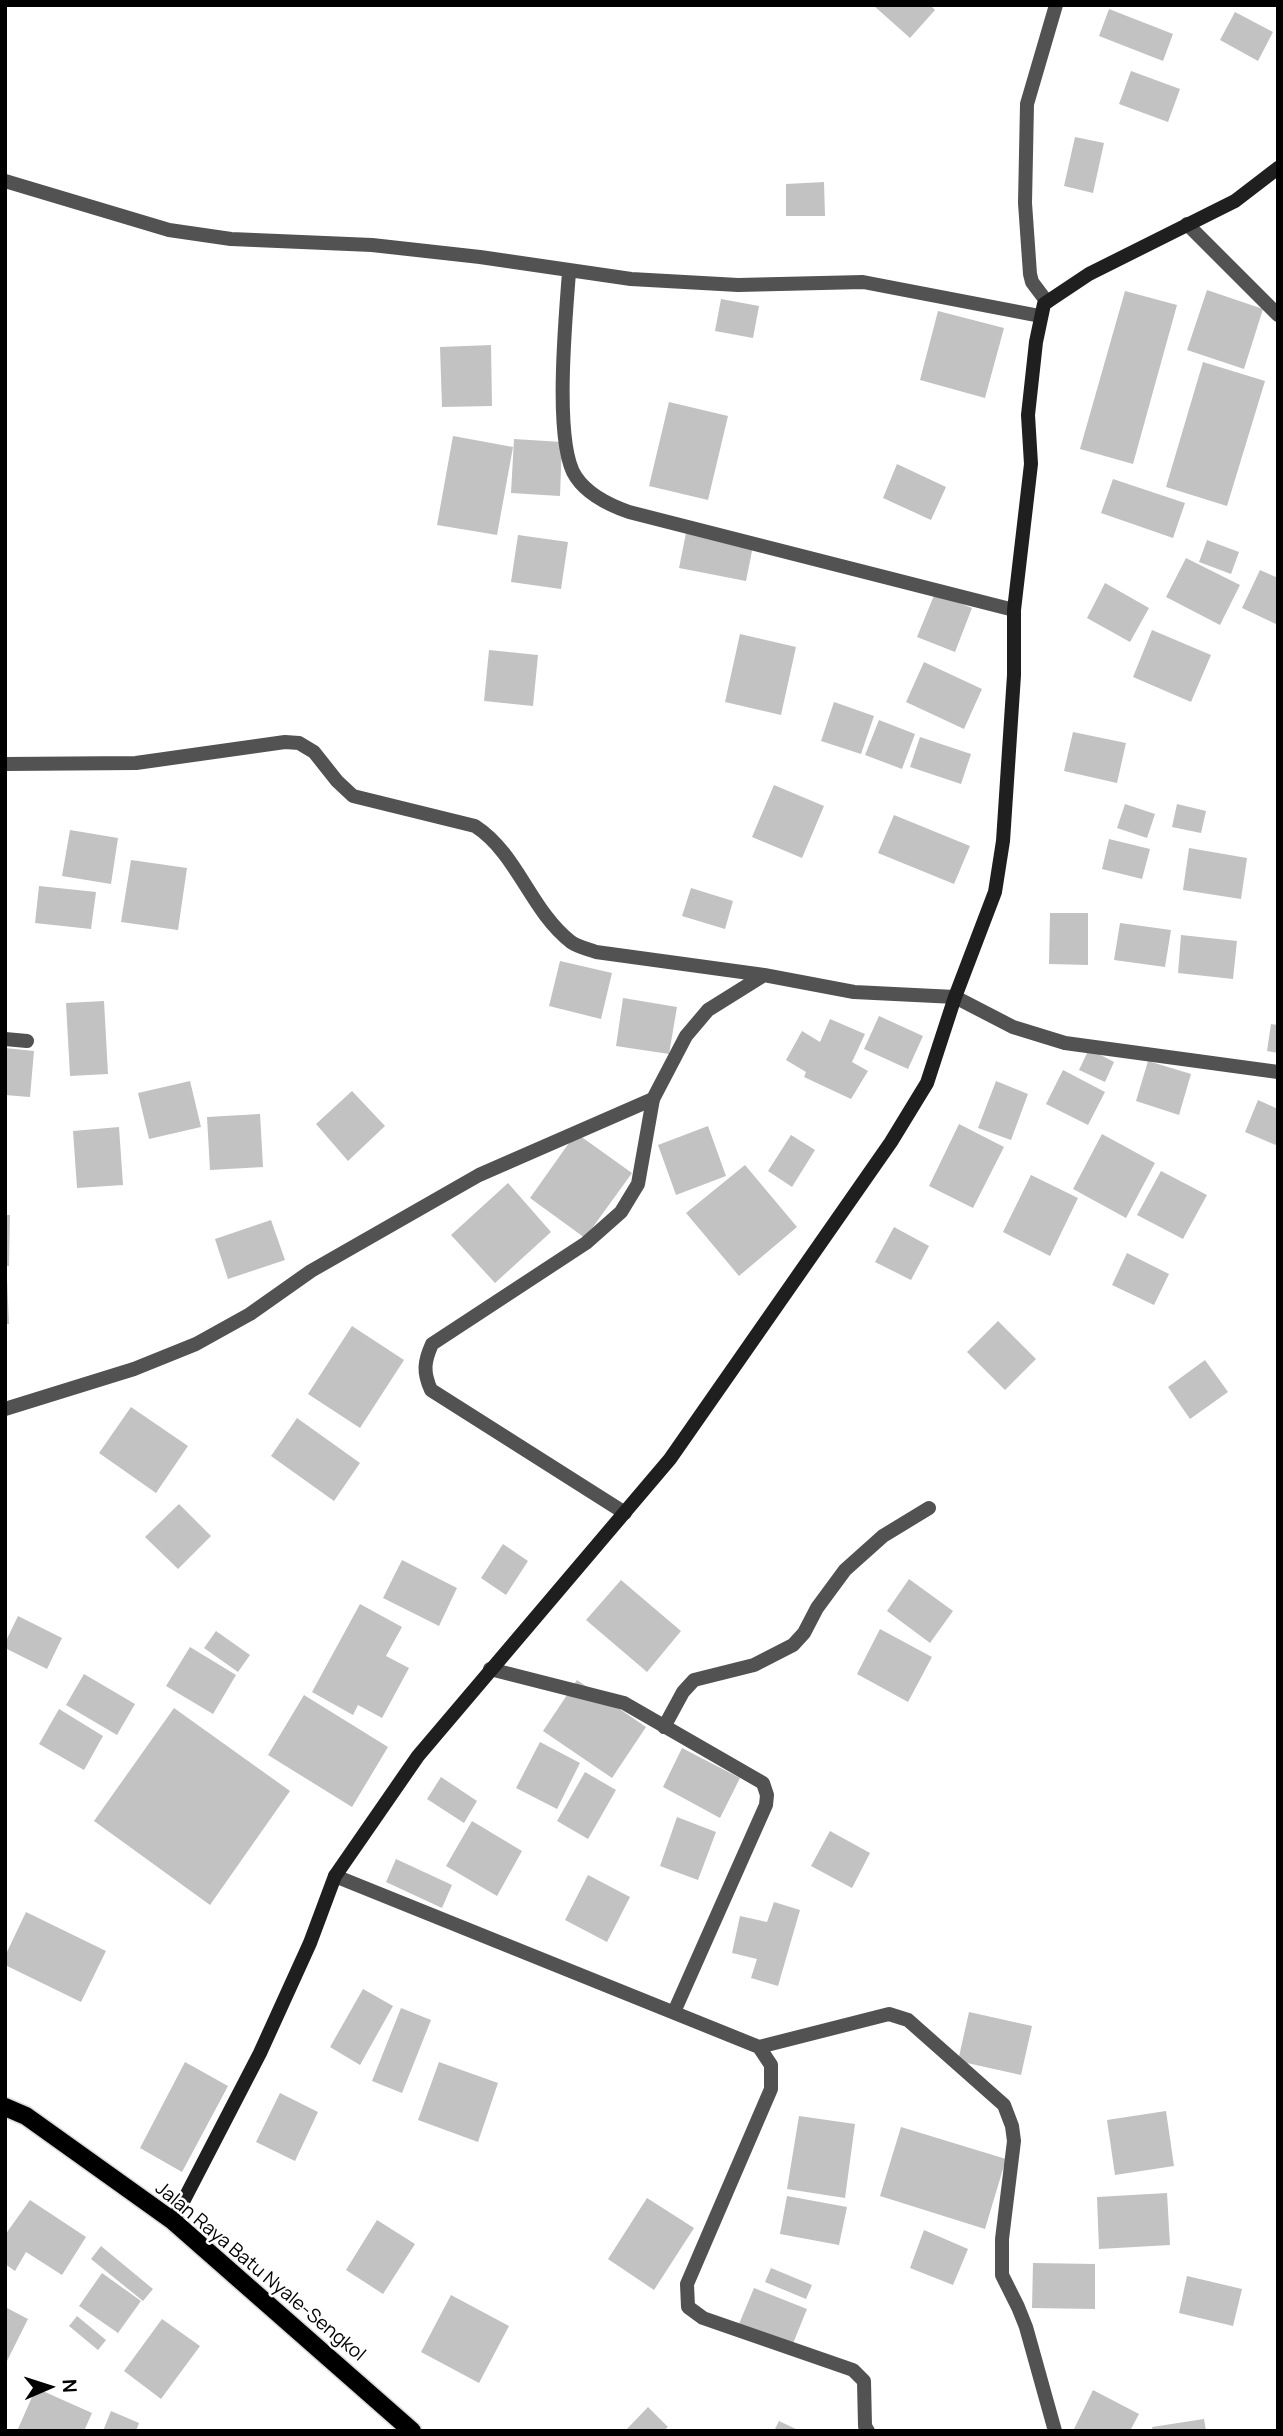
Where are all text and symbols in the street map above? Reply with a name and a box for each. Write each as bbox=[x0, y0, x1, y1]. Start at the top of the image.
street label: Jalan Raya Batu Nyale-Sengkol bbox=[150, 2177, 370, 2367]
north arrow bbox=[14, 2352, 84, 2422]
text: N bbox=[57, 2378, 83, 2393]

